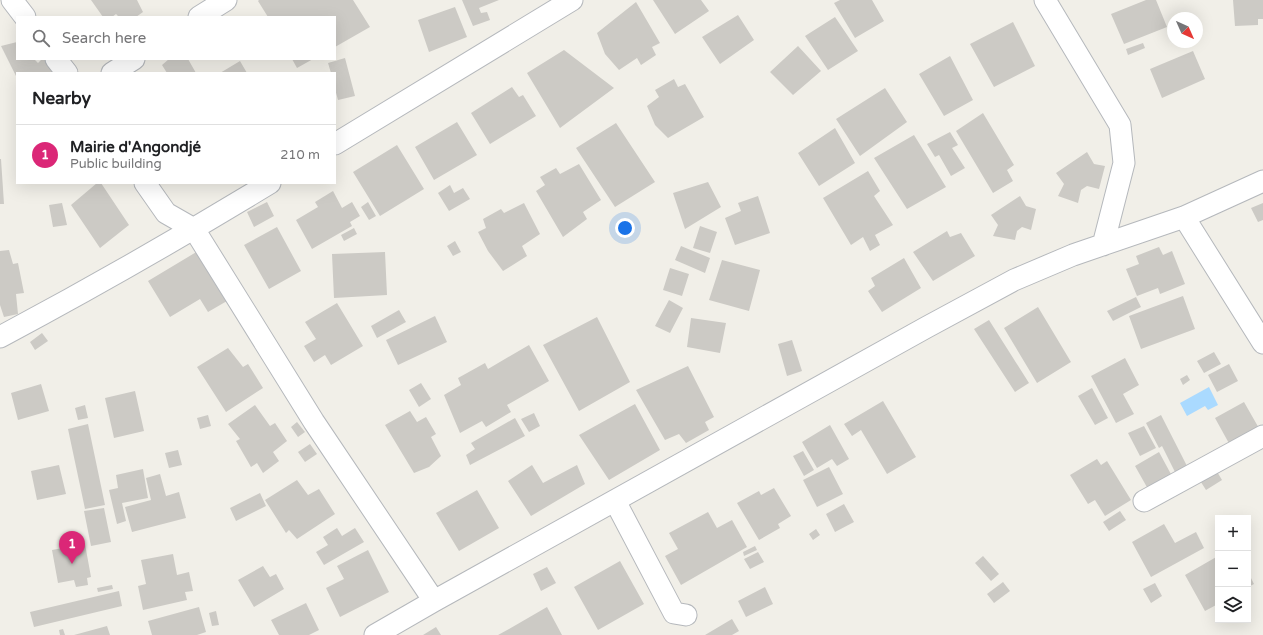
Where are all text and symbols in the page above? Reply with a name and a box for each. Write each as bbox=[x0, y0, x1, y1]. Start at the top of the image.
north arrow bbox=[1167, 12, 1203, 48]
search box bbox=[16, 16, 336, 60]
icon: search bbox=[30, 27, 52, 49]
text: Search here bbox=[62, 29, 146, 47]
text: Nearby bbox=[32, 88, 91, 109]
text: Mairie d'Angondjé bbox=[70, 138, 201, 156]
text: 1 bbox=[41, 147, 49, 163]
text: 210 m bbox=[280, 147, 320, 163]
text: Public building bbox=[70, 156, 162, 172]
your location bbox=[615, 218, 635, 238]
map controls bbox=[1215, 515, 1251, 623]
button: + bbox=[1215, 515, 1251, 551]
pin: 1 bbox=[59, 531, 85, 564]
button: − bbox=[1215, 551, 1251, 587]
button: layers bbox=[1215, 587, 1251, 623]

